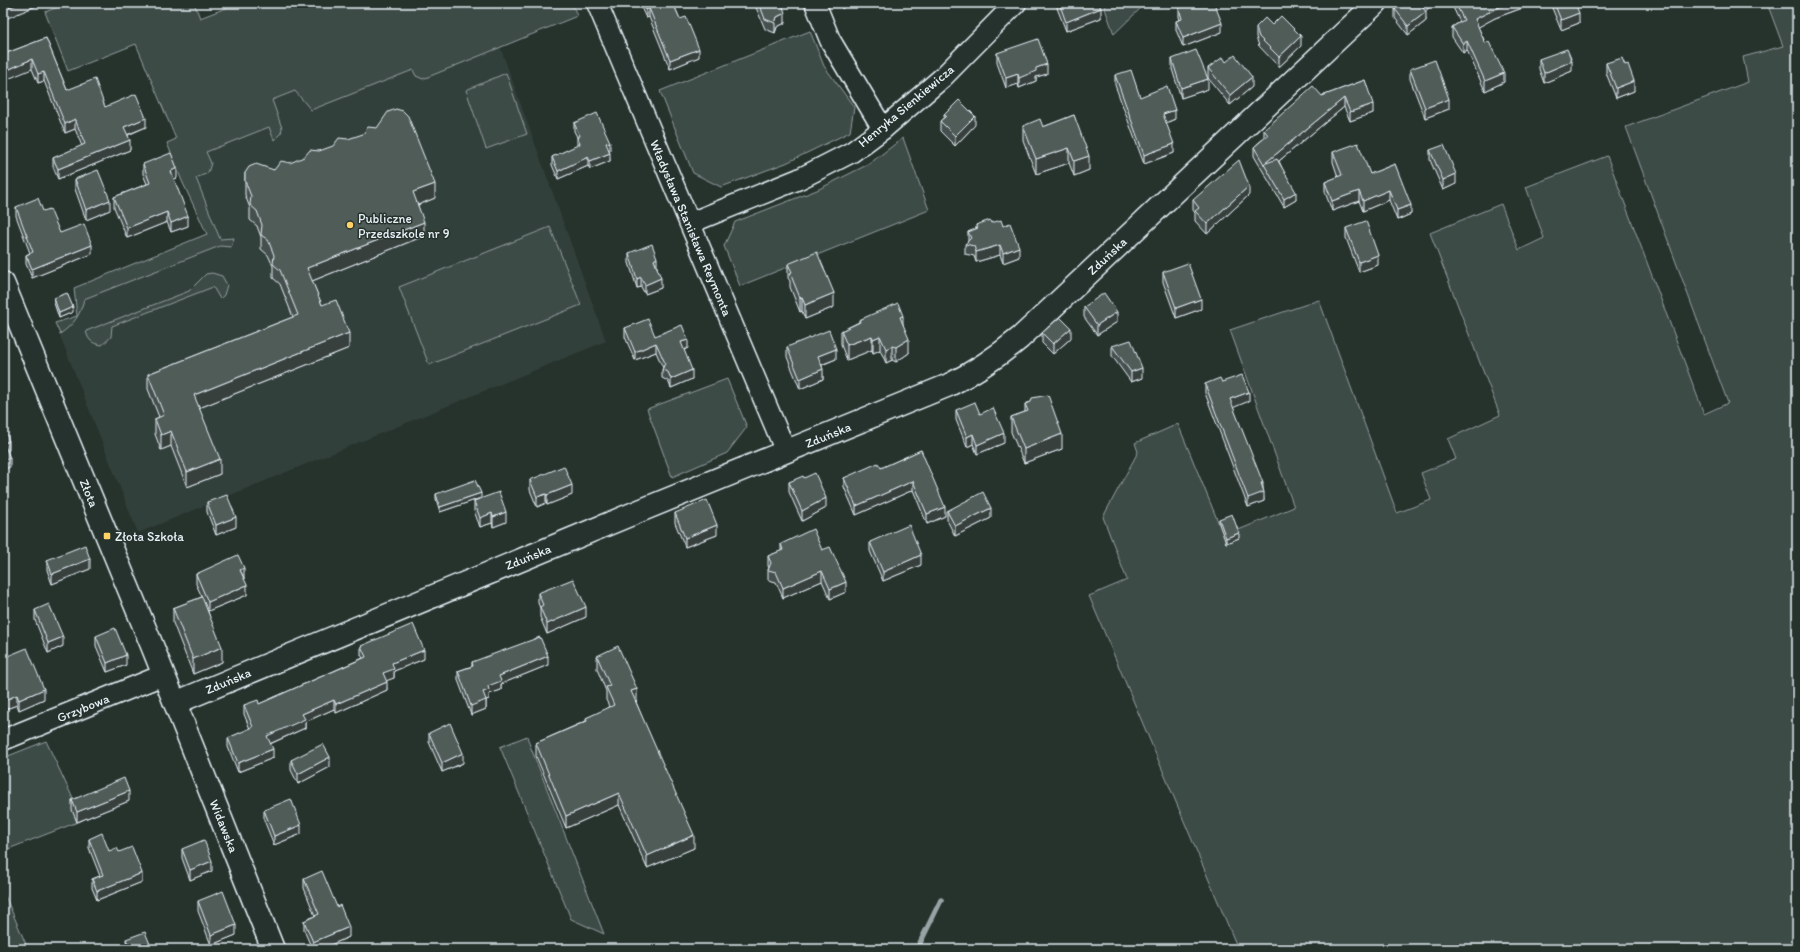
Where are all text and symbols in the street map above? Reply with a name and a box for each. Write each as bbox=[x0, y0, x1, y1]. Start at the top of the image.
street label: Henryka Sienkiewicza bbox=[855, 61, 957, 150]
street label: Władysława Stanisława Reymonta bbox=[647, 138, 735, 319]
place label: Publiczne Przedszkole nr 9 bbox=[358, 211, 450, 241]
marker: Publiczne Przedszkole nr 9 bbox=[345, 220, 355, 230]
street label: Zduńska bbox=[1084, 234, 1130, 278]
street label: Zduńska bbox=[803, 419, 854, 451]
street label: Złota bbox=[76, 477, 102, 510]
place label: Złota Szkoła bbox=[115, 529, 184, 544]
marker: Złota Szkoła bbox=[102, 531, 112, 541]
street label: Zduńska bbox=[503, 541, 554, 573]
street label: Zduńska bbox=[203, 664, 254, 697]
street label: Grzybowa bbox=[55, 691, 112, 725]
street label: Widawska bbox=[207, 797, 242, 855]

